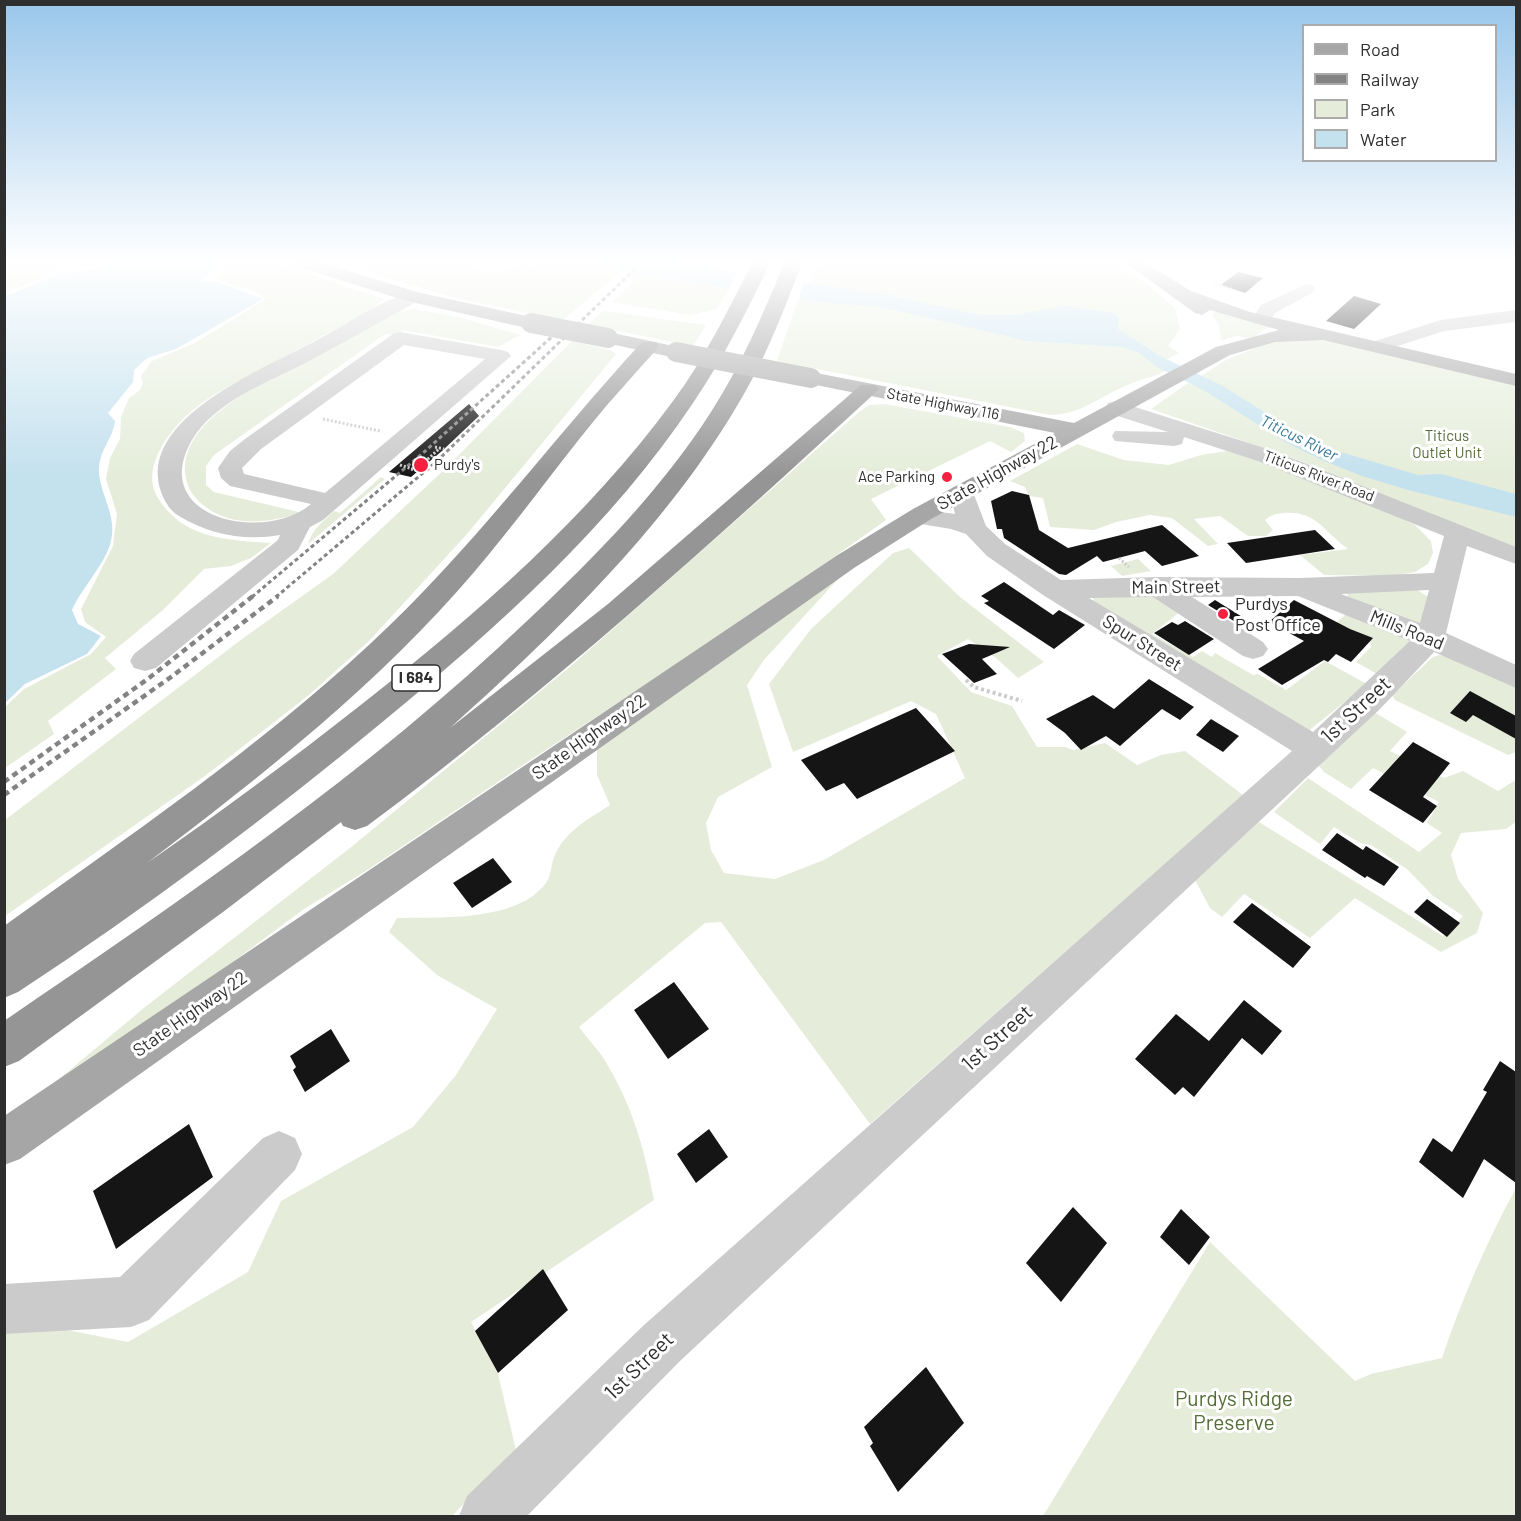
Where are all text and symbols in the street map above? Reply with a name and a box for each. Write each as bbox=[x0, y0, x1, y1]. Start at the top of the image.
legend bbox=[1302, 24, 1497, 162]
text: Road bbox=[1360, 38, 1400, 60]
text: Railway bbox=[1360, 68, 1419, 90]
text: Park bbox=[1360, 98, 1395, 120]
text: Water bbox=[1360, 128, 1407, 150]
street label: State Highway 116 bbox=[885, 384, 1001, 424]
water label: Titicus River bbox=[1257, 411, 1341, 465]
park label: Titicus Outlet Unit bbox=[1412, 427, 1482, 462]
street label: State Highway 22 bbox=[933, 431, 1061, 515]
street label: Titicus River Road bbox=[1261, 447, 1377, 505]
marker: Purdy's bbox=[412, 456, 430, 474]
place label: Purdy's bbox=[434, 456, 480, 474]
place label: Ace Parking bbox=[858, 468, 935, 486]
marker: Ace Parking bbox=[940, 470, 954, 484]
street label: Main Street bbox=[1131, 575, 1221, 599]
place label: Purdys Post Office bbox=[1235, 593, 1321, 636]
street label: Mills Road bbox=[1367, 605, 1447, 655]
marker: Purdys Post Office bbox=[1216, 607, 1230, 621]
street label: Spur Street bbox=[1098, 610, 1186, 676]
road number: I 684 bbox=[392, 665, 440, 691]
street label: 1st Street bbox=[1316, 671, 1396, 749]
street label: State Highway 22 bbox=[528, 690, 650, 784]
street label: State Highway 22 bbox=[129, 967, 251, 1061]
street label: 1st Street bbox=[956, 1000, 1038, 1076]
street label: 1st Street bbox=[599, 1327, 679, 1405]
park label: Purdys Ridge Preserve bbox=[1175, 1386, 1293, 1436]

